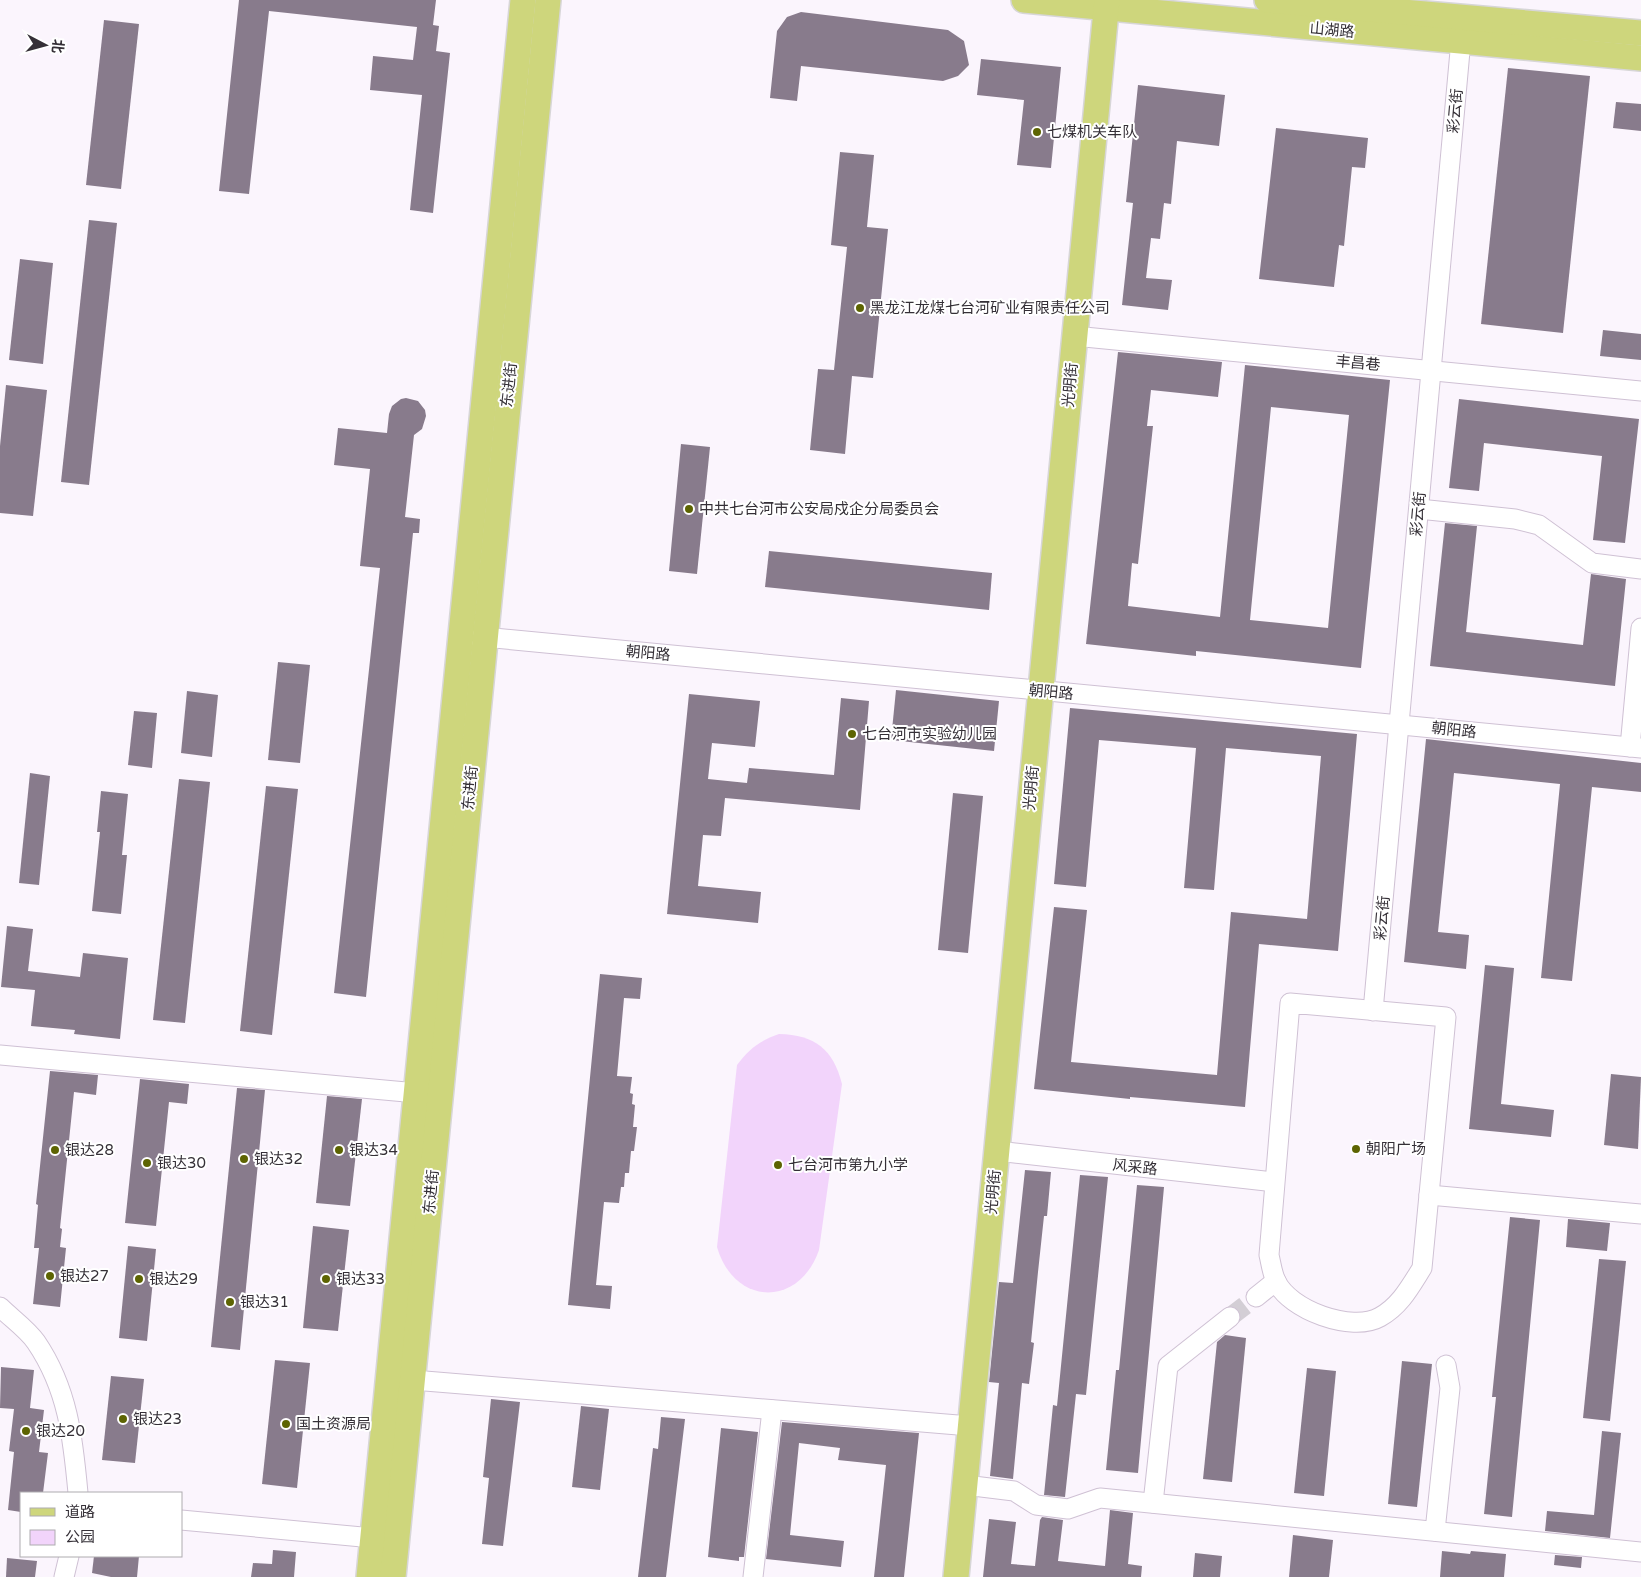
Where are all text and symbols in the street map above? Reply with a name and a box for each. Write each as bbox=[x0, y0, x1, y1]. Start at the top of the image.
street label: 山湖路 bbox=[1309, 19, 1355, 41]
north arrow bbox=[20, 20, 70, 70]
text: 北 bbox=[48, 38, 67, 54]
street label: 彩云街 bbox=[1444, 88, 1466, 134]
place label: 七煤机关车队 bbox=[1047, 123, 1137, 141]
marker: 七煤机关车队 bbox=[1031, 126, 1043, 138]
place label: 黑龙江龙煤七台河矿业有限责任公司 bbox=[870, 299, 1110, 317]
marker: 黑龙江龙煤七台河矿业有限责任公司 bbox=[854, 302, 866, 314]
street label: 丰昌巷 bbox=[1335, 352, 1381, 374]
street label: 东进街 bbox=[498, 362, 520, 408]
street label: 光明街 bbox=[1059, 362, 1081, 408]
street label: 彩云街 bbox=[1407, 491, 1429, 537]
place label: 中共七台河市公安局戍企分局委员会 bbox=[699, 500, 939, 518]
marker: 中共七台河市公安局戍企分局委员会 bbox=[683, 503, 695, 515]
street label: 朝阳路 bbox=[625, 642, 671, 664]
street label: 朝阳路 bbox=[1028, 681, 1074, 703]
street label: 朝阳路 bbox=[1431, 719, 1477, 741]
place label: 七台河市实验幼儿园 bbox=[862, 725, 997, 743]
marker: 七台河市实验幼儿园 bbox=[846, 728, 858, 740]
street label: 东进街 bbox=[459, 765, 481, 811]
street label: 光明街 bbox=[1020, 765, 1042, 811]
street label: 彩云街 bbox=[1371, 895, 1393, 941]
place label: 朝阳广场 bbox=[1366, 1140, 1426, 1158]
place label: 银达28 bbox=[65, 1141, 114, 1159]
place label: 银达34 bbox=[349, 1141, 398, 1159]
marker: 朝阳广场 bbox=[1350, 1143, 1362, 1155]
marker: 银达28 bbox=[49, 1144, 61, 1156]
marker: 银达34 bbox=[333, 1144, 345, 1156]
place label: 银达32 bbox=[254, 1150, 303, 1168]
marker: 银达32 bbox=[238, 1153, 250, 1165]
place label: 银达30 bbox=[157, 1154, 206, 1172]
place label: 七台河市第九小学 bbox=[788, 1156, 908, 1174]
street label: 风采路 bbox=[1112, 1156, 1158, 1178]
marker: 银达30 bbox=[141, 1157, 153, 1169]
marker: 七台河市第九小学 bbox=[772, 1159, 784, 1171]
street label: 东进街 bbox=[420, 1169, 442, 1215]
street label: 光明街 bbox=[982, 1169, 1004, 1215]
place label: 银达27 bbox=[60, 1267, 109, 1285]
marker: 银达27 bbox=[44, 1270, 56, 1282]
place label: 银达29 bbox=[149, 1270, 198, 1288]
place label: 银达33 bbox=[336, 1270, 385, 1288]
marker: 银达29 bbox=[133, 1273, 145, 1285]
marker: 银达33 bbox=[320, 1273, 332, 1285]
place label: 银达31 bbox=[240, 1293, 289, 1311]
marker: 银达31 bbox=[224, 1296, 236, 1308]
place label: 银达23 bbox=[133, 1410, 182, 1428]
marker: 银达23 bbox=[117, 1413, 129, 1425]
place label: 国土资源局 bbox=[296, 1415, 371, 1433]
marker: 国土资源局 bbox=[280, 1418, 292, 1430]
place label: 银达20 bbox=[36, 1422, 85, 1440]
marker: 银达20 bbox=[20, 1425, 32, 1437]
legend bbox=[20, 1492, 182, 1557]
text: 道路 bbox=[65, 1503, 95, 1521]
text: 公园 bbox=[65, 1528, 95, 1546]

